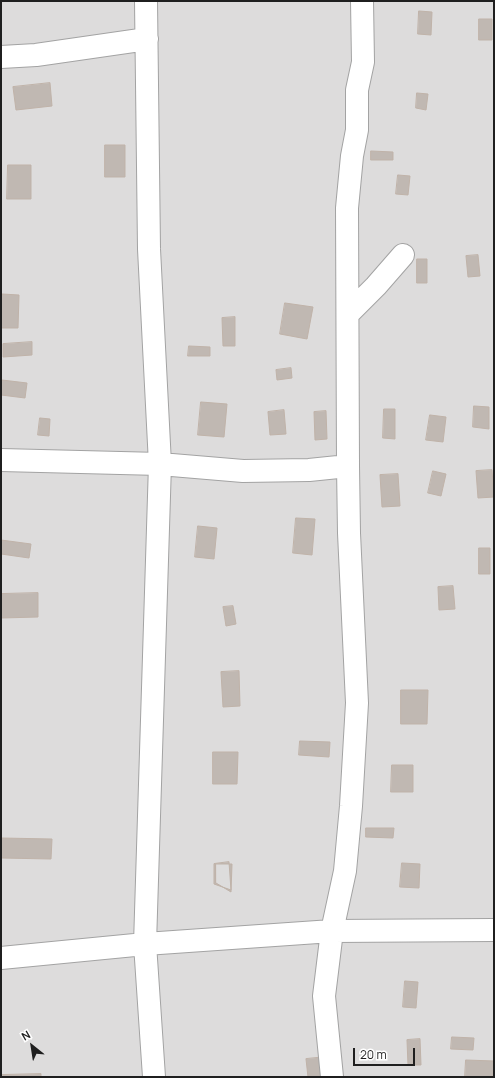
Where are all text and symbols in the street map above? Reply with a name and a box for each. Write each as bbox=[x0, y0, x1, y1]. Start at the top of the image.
north arrow bbox=[12, 1026, 52, 1066]
text: N bbox=[19, 1027, 33, 1044]
scale bar bbox=[355, 1040, 417, 1066]
text: 20 m bbox=[360, 1046, 387, 1063]

